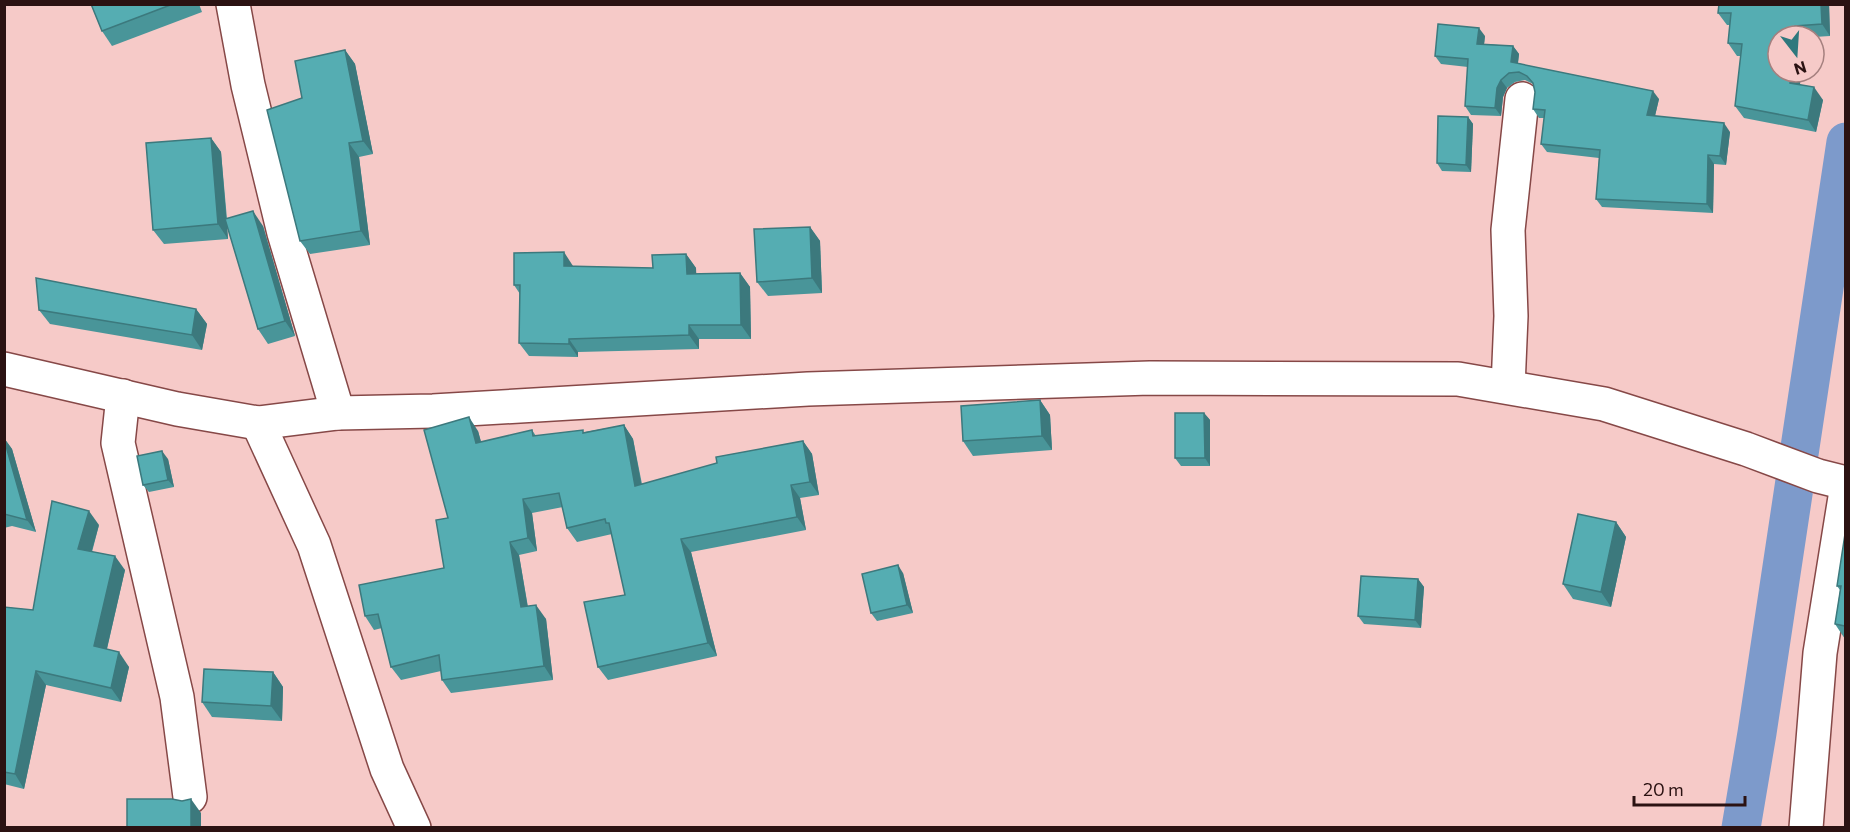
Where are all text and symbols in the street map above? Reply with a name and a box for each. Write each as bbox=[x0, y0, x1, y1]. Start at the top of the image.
north arrow bbox=[1766, 24, 1826, 84]
text: N bbox=[1792, 58, 1809, 80]
scale bar bbox=[1634, 769, 1745, 807]
text: 20 m bbox=[1643, 778, 1684, 800]

